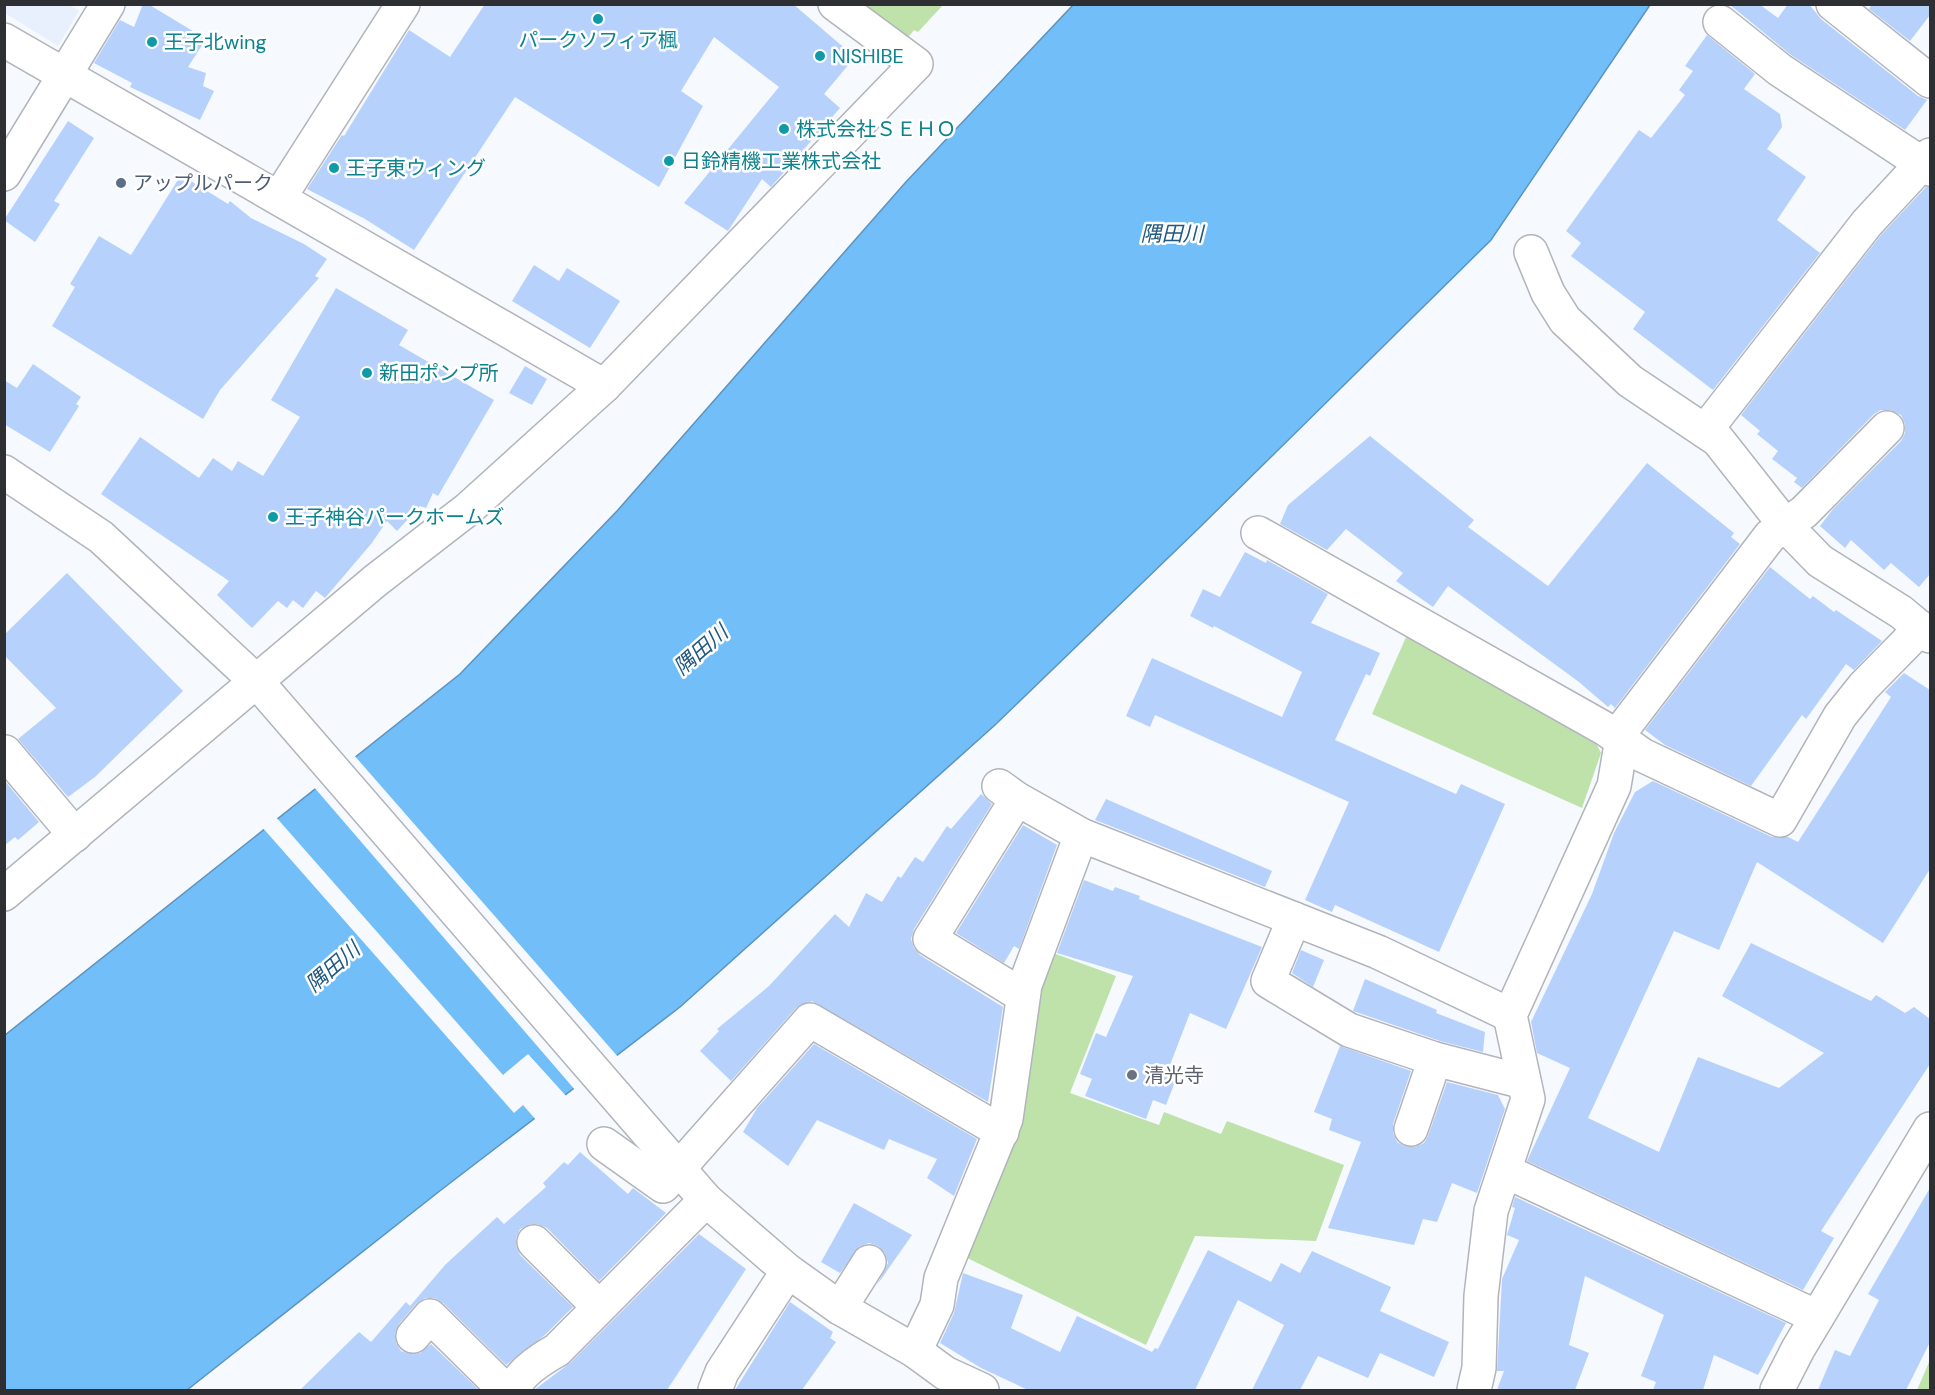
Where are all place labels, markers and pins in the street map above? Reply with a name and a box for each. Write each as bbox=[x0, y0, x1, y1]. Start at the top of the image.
marker: パークソフィア楓 bbox=[591, 12, 605, 26]
place label: パークソフィア楓 bbox=[518, 27, 678, 53]
place label: 王子北wing bbox=[164, 29, 267, 55]
marker: 王子北wing bbox=[145, 35, 159, 49]
place label: NISHIBE bbox=[832, 43, 904, 69]
marker: NISHIBE bbox=[813, 49, 827, 63]
place label: 株式会社ＳＥＨＯ bbox=[796, 116, 956, 142]
marker: 株式会社ＳＥＨＯ bbox=[777, 122, 791, 136]
place label: 日鈴精機工業株式会社 bbox=[681, 148, 881, 174]
marker: 日鈴精機工業株式会社 bbox=[662, 154, 676, 168]
place label: 王子東ウィング bbox=[346, 155, 486, 181]
marker: 王子東ウィング bbox=[327, 161, 341, 175]
place label: アップルパーク bbox=[133, 170, 273, 196]
marker: アップルパーク bbox=[114, 176, 128, 190]
place label: 新田ポンプ所 bbox=[379, 360, 498, 386]
marker: 新田ポンプ所 bbox=[360, 366, 374, 380]
place label: 王子神谷パークホームズ bbox=[285, 504, 504, 530]
marker: 王子神谷パークホームズ bbox=[266, 510, 280, 524]
place label: 清光寺 bbox=[1144, 1062, 1204, 1088]
marker: 清光寺 bbox=[1125, 1068, 1139, 1082]

